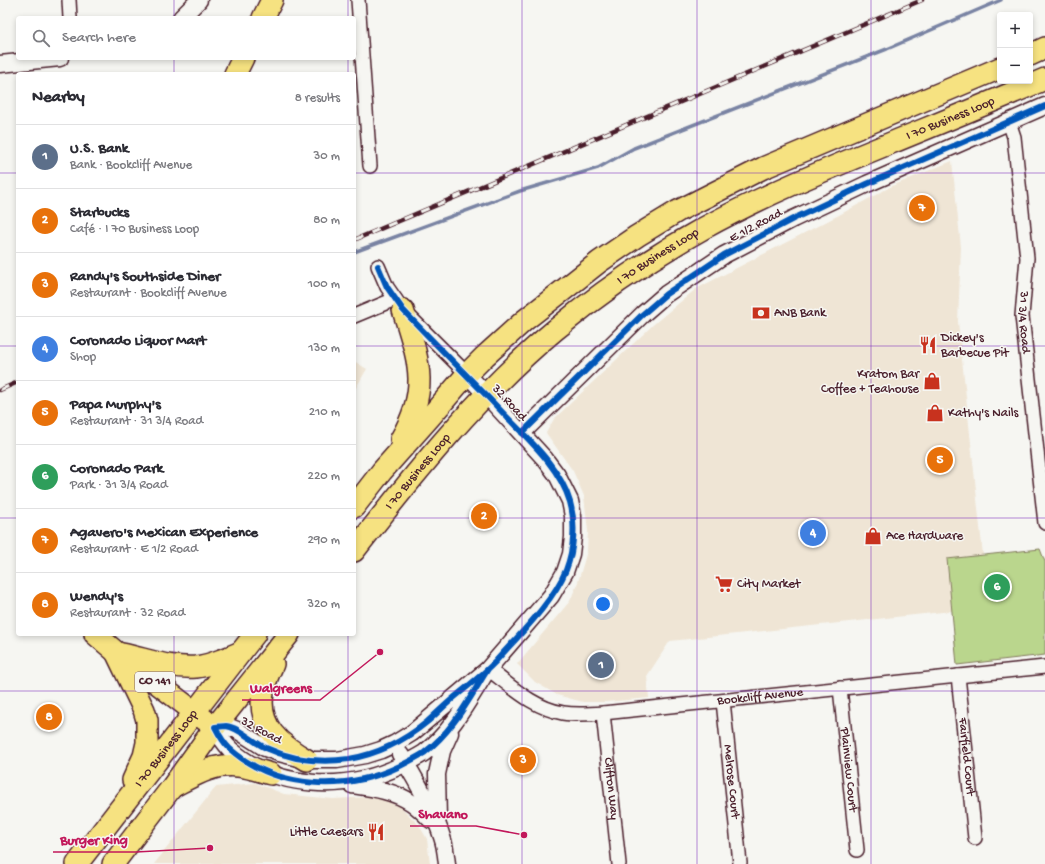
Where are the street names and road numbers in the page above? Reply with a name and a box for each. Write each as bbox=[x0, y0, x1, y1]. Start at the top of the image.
street label: I 70 Business Loop bbox=[904, 93, 997, 143]
street label: E 1/2 Road bbox=[727, 205, 786, 246]
street label: I 70 Business Loop bbox=[614, 225, 702, 288]
street label: 31 3/4 Road bbox=[1015, 289, 1034, 356]
street label: 32 Road bbox=[488, 381, 531, 425]
street label: I 70 Business Loop bbox=[382, 430, 454, 513]
road number: CO 141 bbox=[135, 672, 175, 692]
street label: Bookcliff Avenue bbox=[715, 685, 804, 709]
street label: I 70 Business Loop bbox=[132, 706, 201, 790]
street label: 32 Road bbox=[237, 713, 285, 749]
street label: Fairfield Court bbox=[955, 716, 978, 798]
street label: Plainview Court bbox=[837, 726, 861, 814]
street label: Melrose Court bbox=[720, 744, 743, 821]
street label: Clifton Way bbox=[600, 757, 622, 821]

